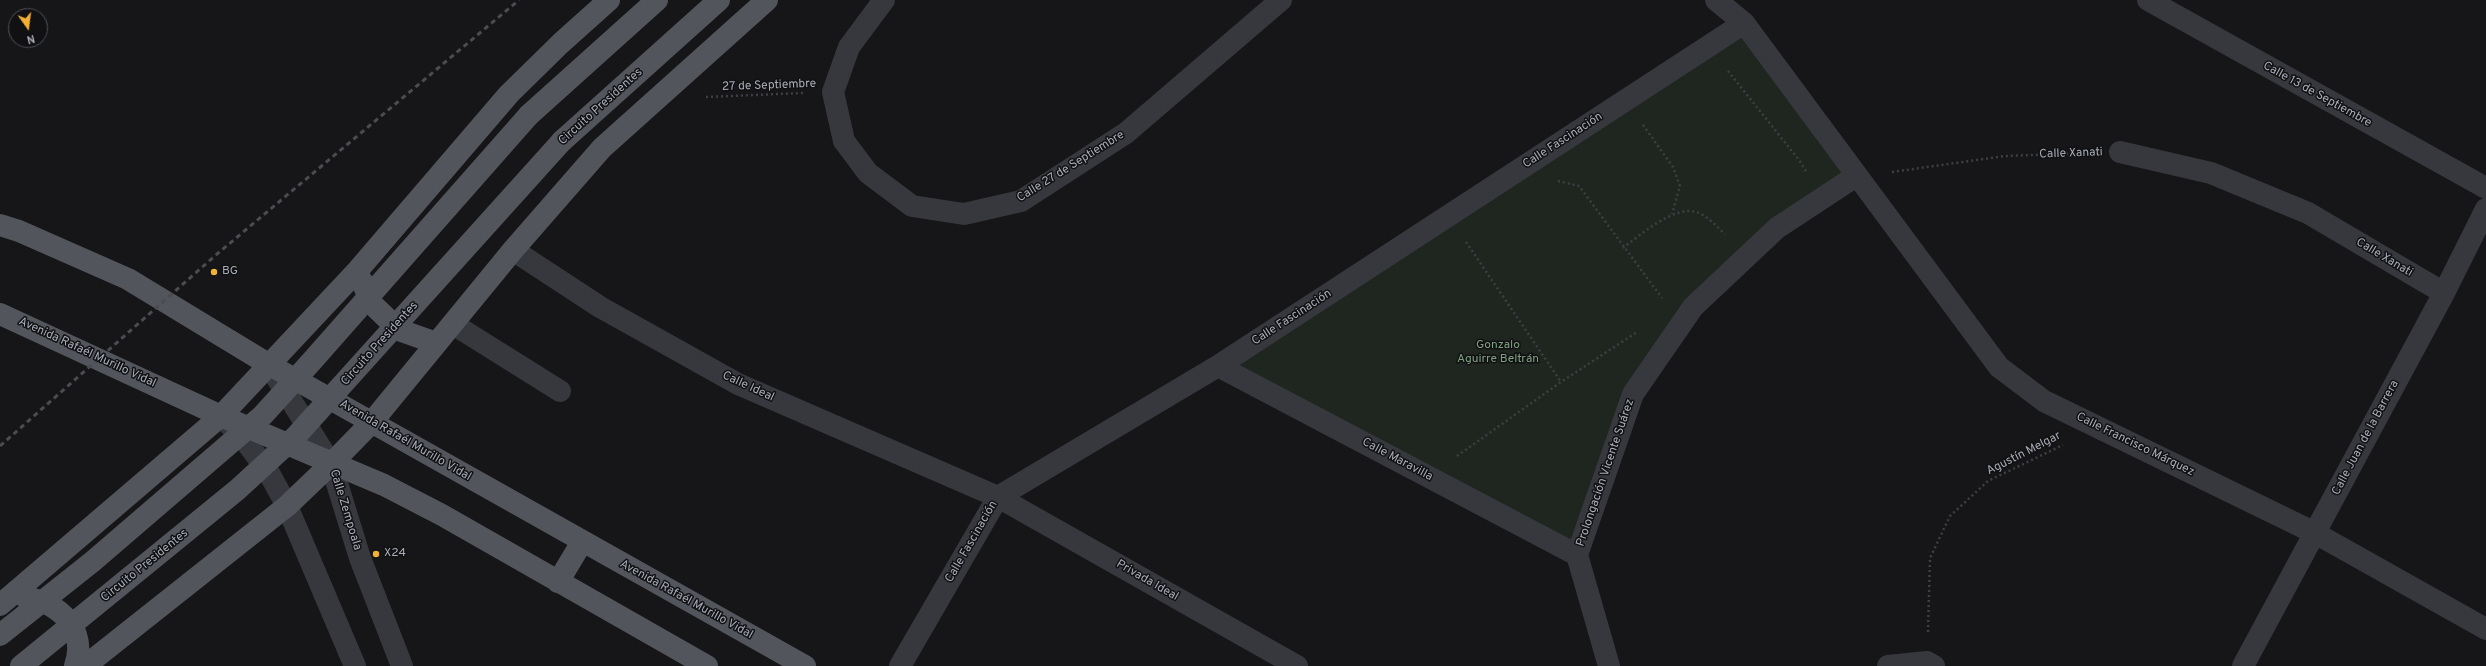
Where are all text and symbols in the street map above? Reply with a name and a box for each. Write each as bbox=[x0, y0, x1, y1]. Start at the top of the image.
north arrow bbox=[8, 8, 48, 48]
text: N bbox=[25, 31, 36, 46]
street label: Calle 13 de Septiembre bbox=[2260, 59, 2374, 131]
street label: Circuito Presidentes bbox=[556, 66, 646, 148]
street label: 27 de Septiembre bbox=[722, 77, 816, 95]
street label: Calle Fascinación bbox=[1520, 110, 1606, 172]
street label: Calle 27 de Septiembre bbox=[1015, 128, 1127, 206]
street label: Calle Xanati bbox=[2039, 146, 2103, 162]
street label: Calle Xanati bbox=[2353, 235, 2415, 281]
place label: BG bbox=[222, 265, 238, 279]
marker: BG bbox=[209, 267, 219, 277]
street label: Calle Fascinación bbox=[1249, 287, 1335, 349]
street label: Circuito Presidentes bbox=[339, 299, 421, 389]
street label: Avenida Rafaél Murillo Vidal bbox=[16, 315, 158, 391]
park label: Gonzalo Aguirre Beltrán bbox=[1457, 339, 1539, 367]
street label: Calle Ideal bbox=[720, 369, 776, 405]
street label: Calle Juan de la Barrera bbox=[2330, 378, 2402, 498]
street label: Avenida Rafaél Murillo Vidal bbox=[336, 397, 474, 485]
street label: Prolongación Vicente Suárez bbox=[1574, 397, 1638, 549]
street label: Calle Francisco Márquez bbox=[2074, 410, 2196, 480]
street label: Agustín Melgar bbox=[1984, 429, 2064, 479]
street label: Calle Maravilla bbox=[1359, 435, 1435, 485]
street label: Calle Zempoala bbox=[326, 468, 364, 552]
street label: Calle Fascinación bbox=[943, 499, 1001, 585]
street label: Circuito Presidentes bbox=[98, 526, 192, 606]
place label: X24 bbox=[384, 547, 406, 561]
marker: X24 bbox=[371, 549, 381, 559]
street label: Avenida Rafaél Murillo Vidal bbox=[617, 557, 755, 643]
street label: Privada Ideal bbox=[1113, 557, 1181, 605]

